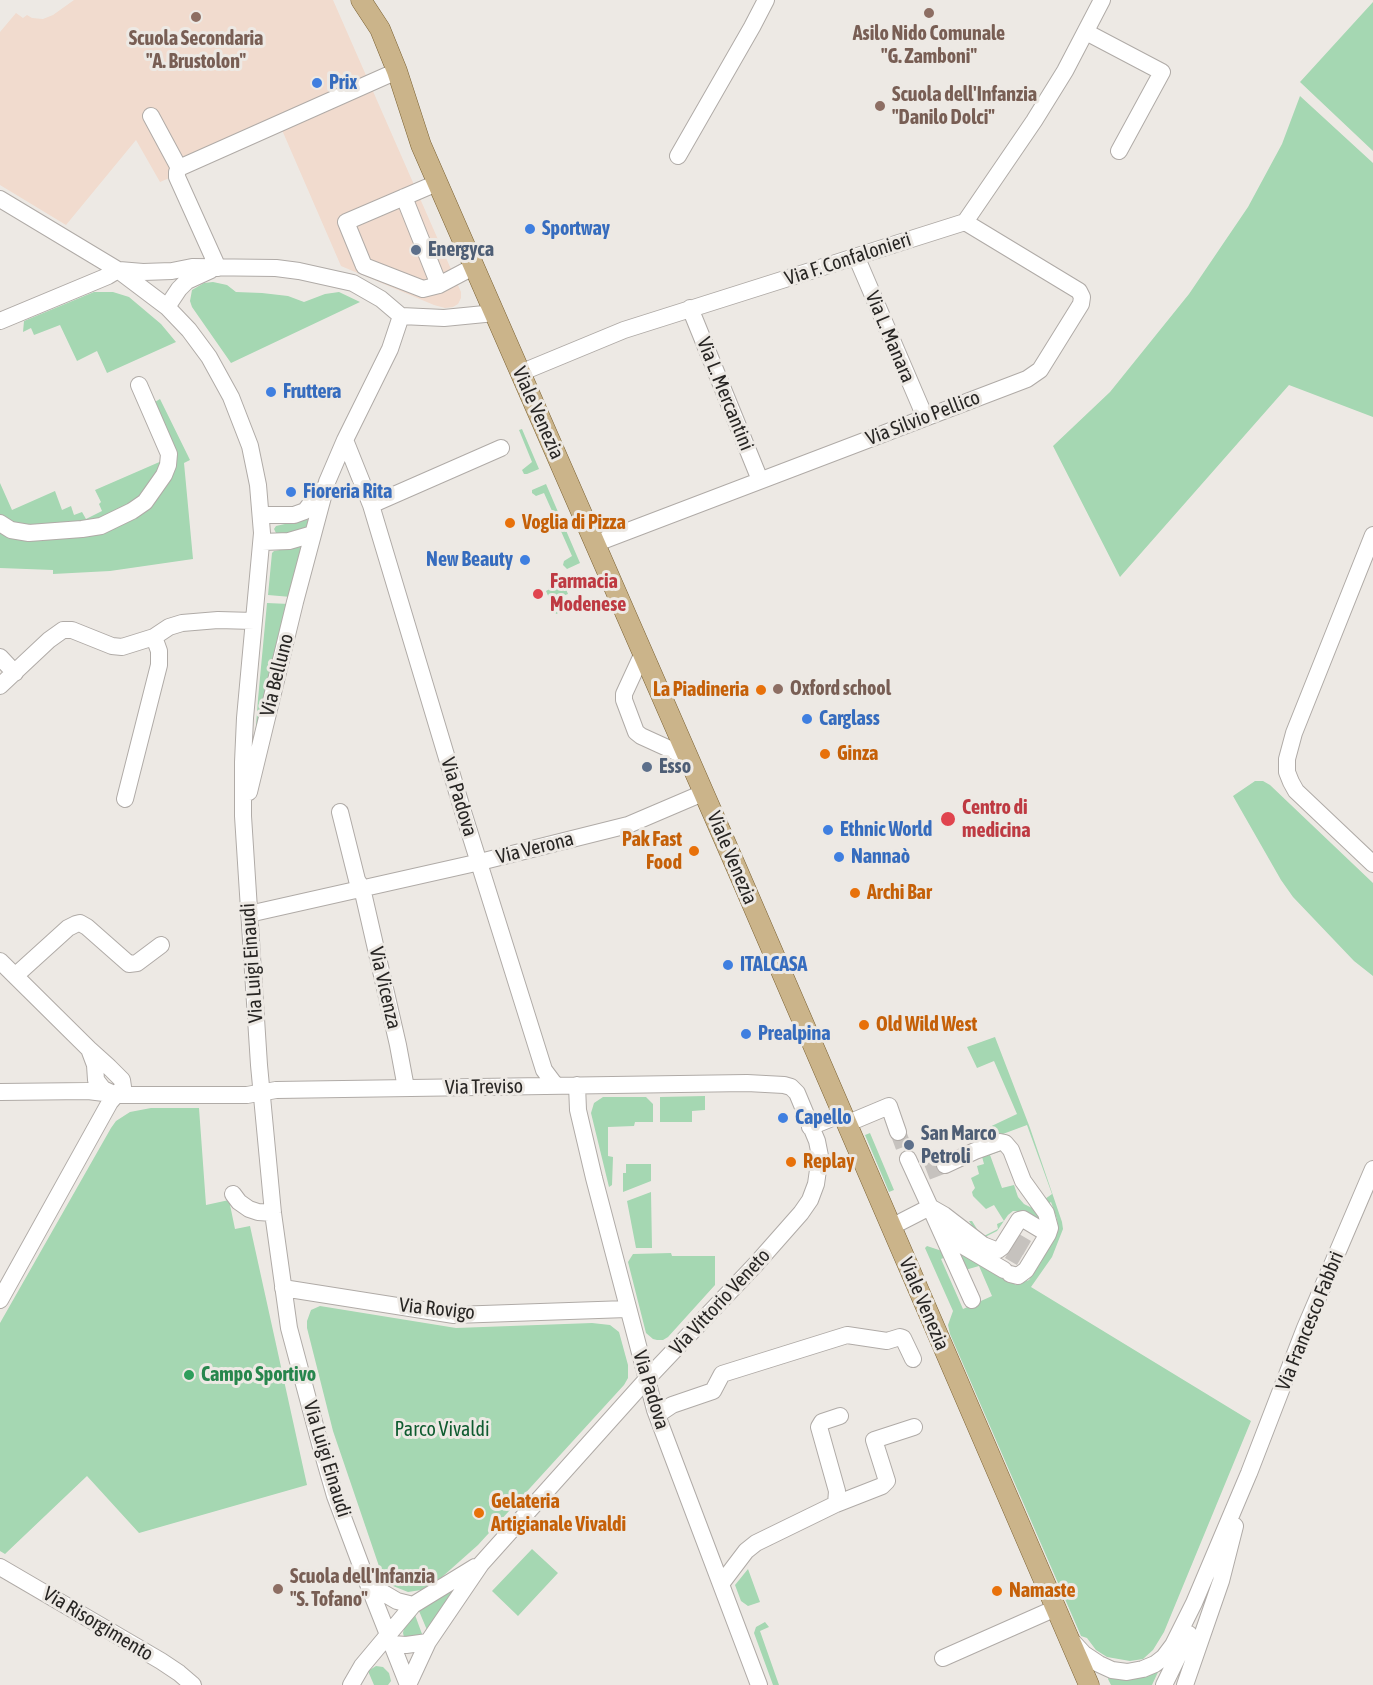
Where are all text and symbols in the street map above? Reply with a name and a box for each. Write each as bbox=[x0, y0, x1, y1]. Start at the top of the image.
marker: Asilo Nido Comunale "G. Zamboni" bbox=[922, 6, 936, 20]
marker: Scuola Secondaria "A. Brustolon" bbox=[189, 10, 203, 24]
place label: Asilo Nido Comunale "G. Zamboni" bbox=[853, 22, 1005, 69]
place label: Scuola Secondaria "A. Brustolon" bbox=[129, 27, 263, 74]
place label: Prix bbox=[329, 71, 357, 95]
marker: Prix bbox=[310, 76, 324, 90]
place label: Scuola dell'Infanzia "Danilo Dolci" bbox=[892, 83, 1037, 130]
marker: Scuola dell'Infanzia "Danilo Dolci" bbox=[873, 99, 887, 113]
place label: Sportway bbox=[542, 217, 610, 241]
marker: Sportway bbox=[523, 222, 537, 236]
street label: Via F. Confalonieri bbox=[782, 227, 914, 291]
place label: Energyca bbox=[428, 238, 494, 262]
marker: Energyca bbox=[409, 243, 423, 257]
street label: Via L. Manara bbox=[860, 288, 920, 386]
street label: Via L. Mercantini bbox=[691, 334, 759, 454]
street label: Viale Venezia bbox=[507, 363, 569, 463]
place label: Fruttera bbox=[283, 380, 341, 404]
marker: Fruttera bbox=[264, 385, 278, 399]
street label: Via Silvio Pellico bbox=[863, 385, 983, 451]
place label: Fioreria Rita bbox=[303, 480, 392, 504]
marker: Fioreria Rita bbox=[284, 485, 298, 499]
place label: Voglia di Pizza bbox=[522, 511, 626, 535]
marker: Voglia di Pizza bbox=[503, 516, 517, 530]
place label: New Beauty bbox=[426, 548, 513, 572]
marker: New Beauty bbox=[518, 553, 532, 567]
place label: Farmacia Modenese bbox=[550, 570, 626, 617]
marker: Farmacia Modenese bbox=[531, 587, 545, 601]
street label: Via Belluno bbox=[255, 631, 299, 719]
place label: Oxford school bbox=[790, 677, 891, 701]
place label: La Piadineria bbox=[653, 678, 749, 702]
marker: Oxford school bbox=[771, 682, 785, 696]
marker: La Piadineria bbox=[754, 683, 768, 697]
place label: Carglass bbox=[819, 707, 880, 731]
marker: Carglass bbox=[800, 712, 814, 726]
place label: Ginza bbox=[837, 742, 878, 766]
marker: Ginza bbox=[818, 747, 832, 761]
street label: Via Padova bbox=[436, 755, 482, 839]
place label: Esso bbox=[659, 755, 691, 779]
marker: Esso bbox=[640, 760, 654, 774]
place label: Centro di medicina bbox=[962, 796, 1030, 843]
street label: Viale Venezia bbox=[702, 808, 762, 908]
marker: Centro di medicina bbox=[939, 810, 957, 828]
place label: Ethnic World bbox=[840, 818, 932, 842]
marker: Ethnic World bbox=[821, 823, 835, 837]
street label: Via Verona bbox=[494, 827, 576, 869]
place label: Pak Fast Food bbox=[622, 828, 682, 875]
marker: Pak Fast Food bbox=[687, 844, 701, 858]
place label: Nannaò bbox=[851, 845, 910, 869]
marker: Nannaò bbox=[832, 850, 846, 864]
place label: Archi Bar bbox=[867, 881, 932, 905]
marker: Archi Bar bbox=[848, 886, 862, 900]
street label: Via Luigi Einaudi bbox=[236, 902, 268, 1024]
street label: Via Vicenza bbox=[364, 945, 406, 1031]
place label: ITALCASA bbox=[740, 953, 807, 977]
marker: ITALCASA bbox=[721, 958, 735, 972]
place label: Old Wild West bbox=[876, 1013, 977, 1037]
marker: Old Wild West bbox=[857, 1018, 871, 1032]
place label: Prealpina bbox=[758, 1022, 830, 1046]
marker: Prealpina bbox=[739, 1027, 753, 1041]
street label: Via Treviso bbox=[445, 1074, 523, 1100]
place label: Capello bbox=[795, 1106, 852, 1130]
marker: Capello bbox=[776, 1111, 790, 1125]
place label: San Marco Petroli bbox=[921, 1122, 997, 1169]
marker: San Marco Petroli bbox=[902, 1138, 916, 1152]
place label: Replay bbox=[803, 1150, 854, 1174]
marker: Replay bbox=[784, 1155, 798, 1169]
street label: Via Vittorio Veneto bbox=[665, 1244, 775, 1360]
street label: Via Francesco Fabbri bbox=[1271, 1248, 1349, 1394]
street label: Viale Venezia bbox=[894, 1254, 954, 1354]
street label: Via Rovigo bbox=[398, 1293, 476, 1325]
street label: Via Padova bbox=[628, 1348, 674, 1432]
place label: Campo Sportivo bbox=[201, 1363, 316, 1387]
marker: Campo Sportivo bbox=[182, 1368, 196, 1382]
street label: Via Luigi Einaudi bbox=[298, 1398, 356, 1520]
park label: Parco Vivaldi bbox=[394, 1418, 490, 1442]
place label: Gelateria Artigianale Vivaldi bbox=[491, 1490, 626, 1537]
marker: Gelateria Artigianale Vivaldi bbox=[472, 1506, 486, 1520]
place label: Scuola dell'Infanzia "S. Tofano" bbox=[290, 1565, 435, 1612]
place label: Namaste bbox=[1009, 1579, 1075, 1603]
street label: Via Risorgimento bbox=[39, 1582, 157, 1666]
marker: Scuola dell'Infanzia "S. Tofano" bbox=[271, 1582, 285, 1596]
marker: Namaste bbox=[990, 1584, 1004, 1598]

